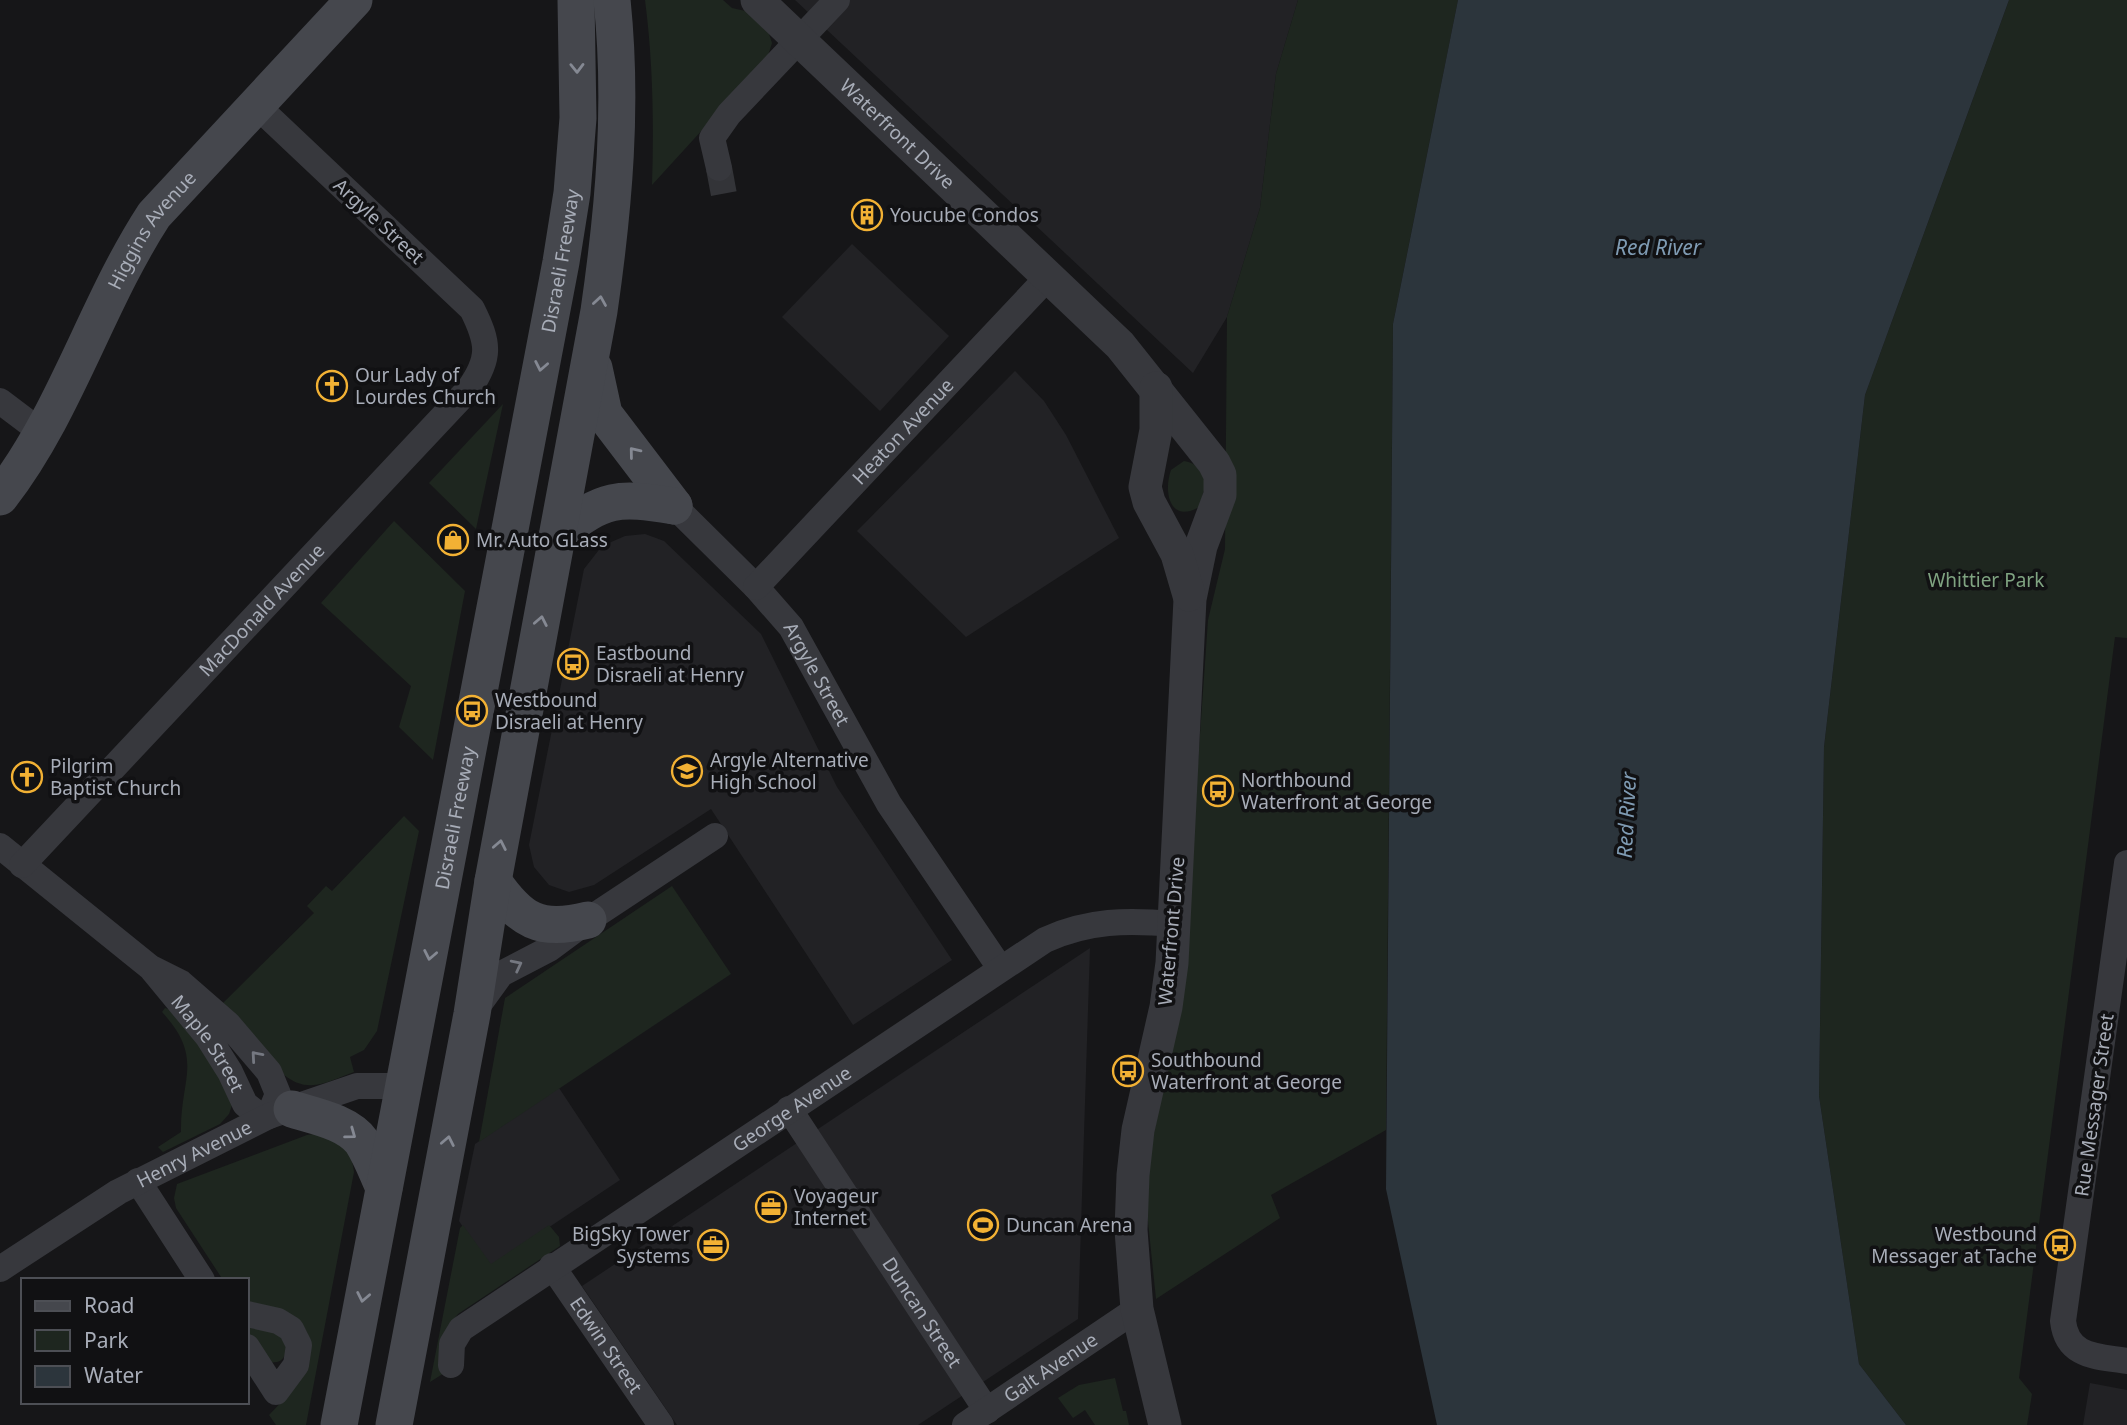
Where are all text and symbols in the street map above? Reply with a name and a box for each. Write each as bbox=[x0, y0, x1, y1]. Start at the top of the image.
one-way arrow bbox=[570, 63, 585, 74]
street label: Waterfront Drive bbox=[834, 73, 961, 195]
street label: Higgins Avenue bbox=[101, 165, 202, 294]
street label: Argyle Street bbox=[328, 172, 430, 270]
street label: Disraeli Freeway bbox=[535, 187, 585, 335]
building icon: Youcube Condos bbox=[850, 198, 884, 232]
place label: Youcube Condos bbox=[890, 202, 1039, 228]
water label: Red River bbox=[1615, 233, 1703, 261]
one-way arrow bbox=[592, 295, 607, 307]
one-way arrow bbox=[534, 360, 549, 372]
place label: Our Lady of Lourdes Church bbox=[355, 362, 496, 410]
church icon: Our Lady of Lourdes Church bbox=[315, 369, 349, 403]
street label: Heaton Avenue bbox=[846, 372, 959, 490]
one-way arrow bbox=[629, 447, 642, 459]
shop icon: Mr. Auto GLass bbox=[436, 523, 470, 557]
place label: Mr. Auto GLass bbox=[476, 527, 608, 553]
street label: MacDonald Avenue bbox=[193, 538, 330, 682]
park label: Whittier Park bbox=[1928, 567, 2044, 593]
one-way arrow bbox=[533, 615, 548, 627]
street label: Argyle Street bbox=[778, 617, 856, 731]
place label: Eastbound Disraeli at Henry bbox=[596, 640, 744, 688]
bus stop icon: Eastbound Disraeli at Henry bbox=[556, 647, 590, 681]
place label: Westbound Disraeli at Henry bbox=[495, 687, 643, 735]
bus stop icon: Westbound Disraeli at Henry bbox=[455, 694, 489, 728]
street label: Disraeli Freeway bbox=[428, 744, 481, 892]
place label: Argyle Alternative High School bbox=[710, 747, 869, 795]
place label: Pilgrim Baptist Church bbox=[50, 753, 181, 801]
school or university icon: Argyle Alternative High School bbox=[670, 754, 704, 788]
church icon: Pilgrim Baptist Church bbox=[10, 760, 44, 794]
place label: Northbound Waterfront at George bbox=[1241, 767, 1432, 815]
water label: Red River bbox=[1610, 770, 1642, 859]
bus stop icon: Northbound Waterfront at George bbox=[1201, 774, 1235, 808]
one-way arrow bbox=[492, 839, 507, 851]
street label: Waterfront Drive bbox=[1152, 855, 1190, 1007]
one-way arrow bbox=[423, 949, 438, 961]
one-way arrow bbox=[510, 960, 522, 974]
street label: Maple Street bbox=[165, 989, 251, 1096]
street label: Rue Messager Street bbox=[2068, 1012, 2120, 1198]
place label: Southbound Waterfront at George bbox=[1151, 1047, 1342, 1095]
one-way arrow bbox=[252, 1051, 264, 1064]
bus stop icon: Southbound Waterfront at George bbox=[1111, 1054, 1145, 1088]
street label: George Avenue bbox=[727, 1060, 856, 1158]
street label: Henry Avenue bbox=[132, 1114, 256, 1194]
one-way arrow bbox=[343, 1125, 356, 1138]
one-way arrow bbox=[439, 1135, 454, 1147]
place label: Voyageur Internet bbox=[794, 1183, 879, 1231]
office icon: Voyageur Internet bbox=[754, 1190, 788, 1224]
sports icon: Duncan Arena bbox=[966, 1208, 1000, 1242]
place label: Duncan Arena bbox=[1006, 1212, 1133, 1238]
place label: BigSky Tower Systems bbox=[572, 1221, 690, 1269]
place label: Westbound Messager at Tache bbox=[1871, 1221, 2037, 1269]
office icon: BigSky Tower Systems bbox=[696, 1228, 730, 1262]
bus stop icon: Westbound Messager at Tache bbox=[2043, 1228, 2077, 1262]
street label: Duncan Street bbox=[877, 1252, 968, 1373]
legend bbox=[21, 1278, 248, 1404]
text: Road bbox=[84, 1291, 134, 1319]
one-way arrow bbox=[357, 1291, 372, 1303]
street label: Edwin Street bbox=[564, 1292, 649, 1399]
text: Park bbox=[84, 1326, 129, 1354]
street label: Galt Avenue bbox=[998, 1326, 1102, 1408]
text: Water bbox=[84, 1361, 143, 1389]

